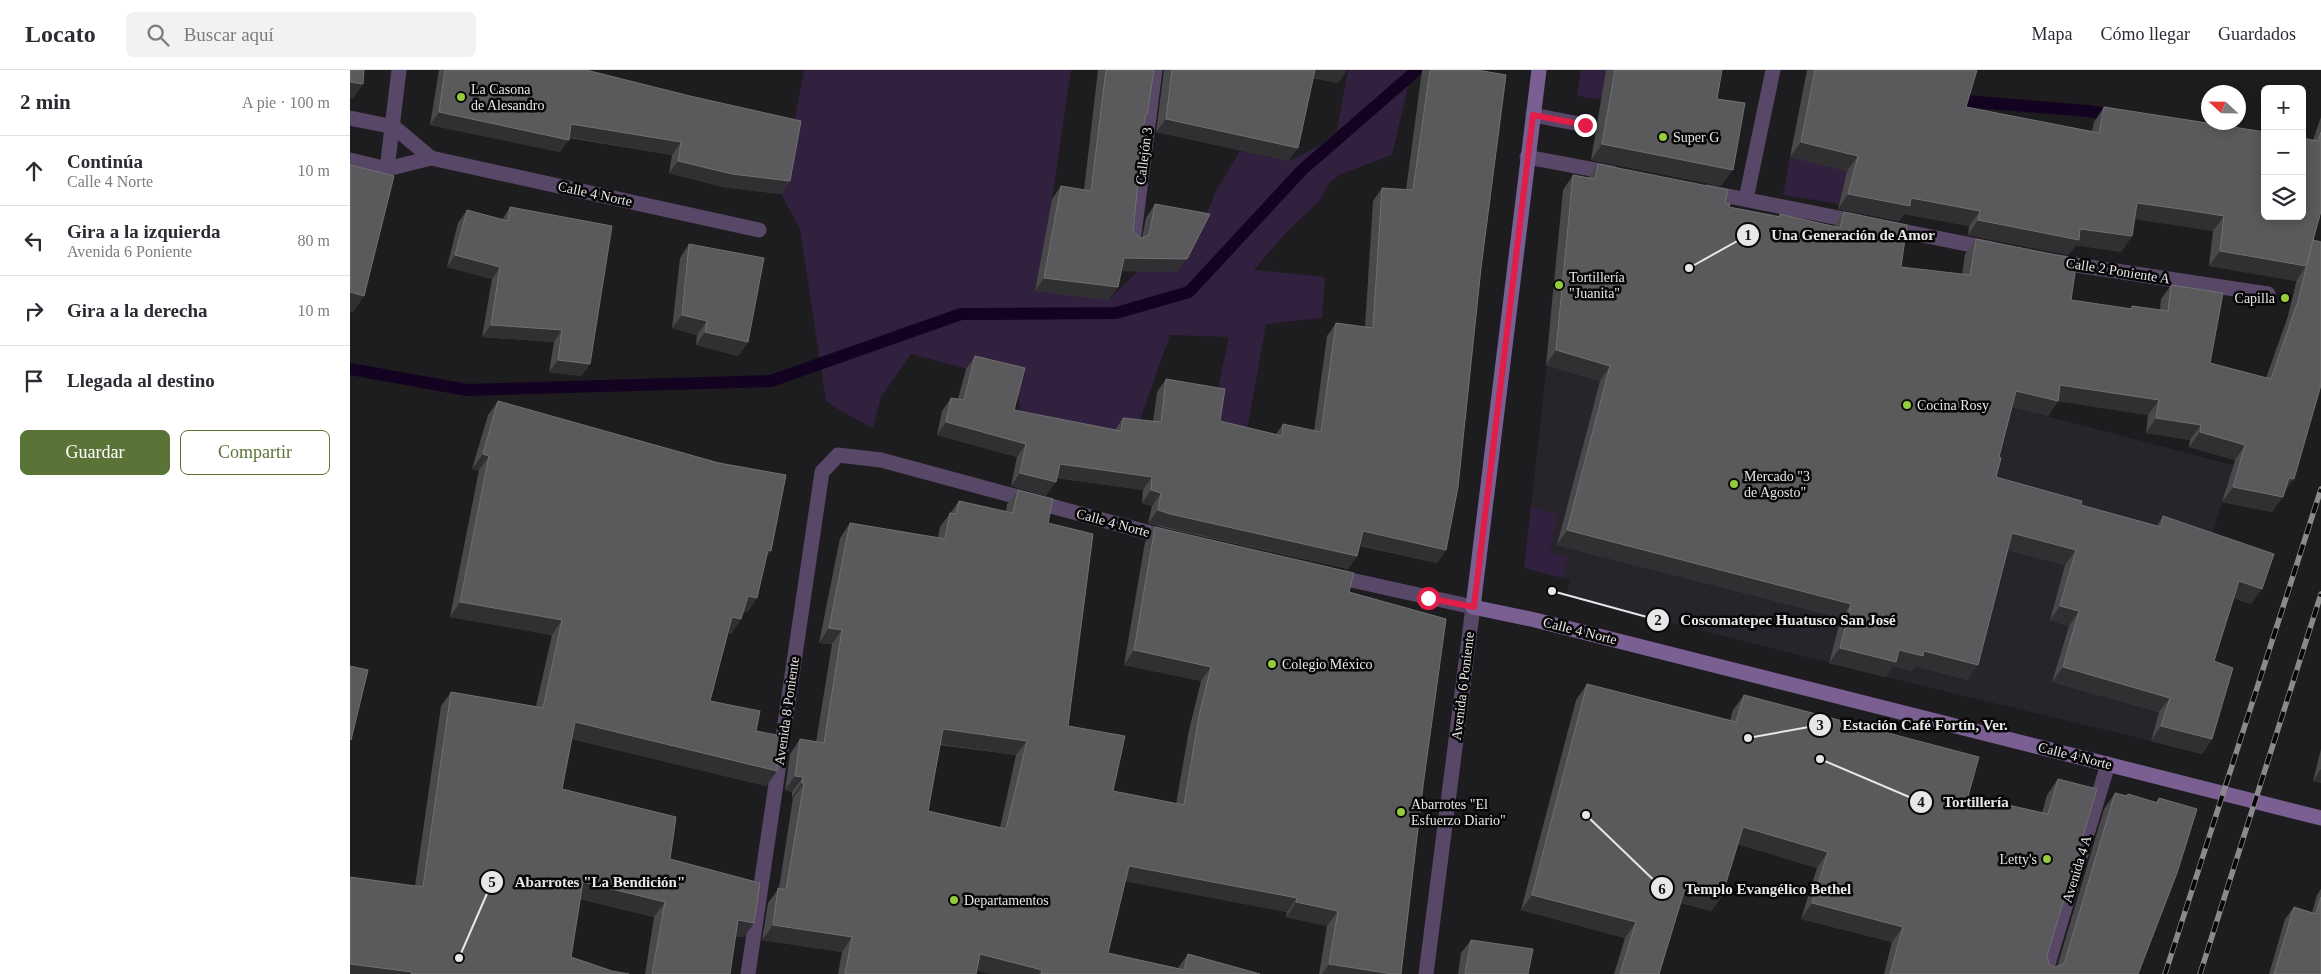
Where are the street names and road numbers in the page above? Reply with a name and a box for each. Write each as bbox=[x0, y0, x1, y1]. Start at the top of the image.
street label: Callejón 3 bbox=[1133, 126, 1155, 186]
street label: Calle 4 Norte bbox=[557, 179, 633, 209]
street label: Calle 2 Poniente A bbox=[2065, 255, 2172, 287]
street label: Calle 4 Norte bbox=[1075, 506, 1151, 540]
street label: Calle 4 Norte bbox=[1542, 615, 1618, 647]
street label: Avenida 6 Poniente bbox=[1449, 631, 1477, 741]
street label: Avenida 8 Poniente bbox=[772, 656, 802, 766]
street label: Calle 4 Norte bbox=[2037, 740, 2113, 772]
street label: Avenida 4 A bbox=[2060, 833, 2095, 905]

